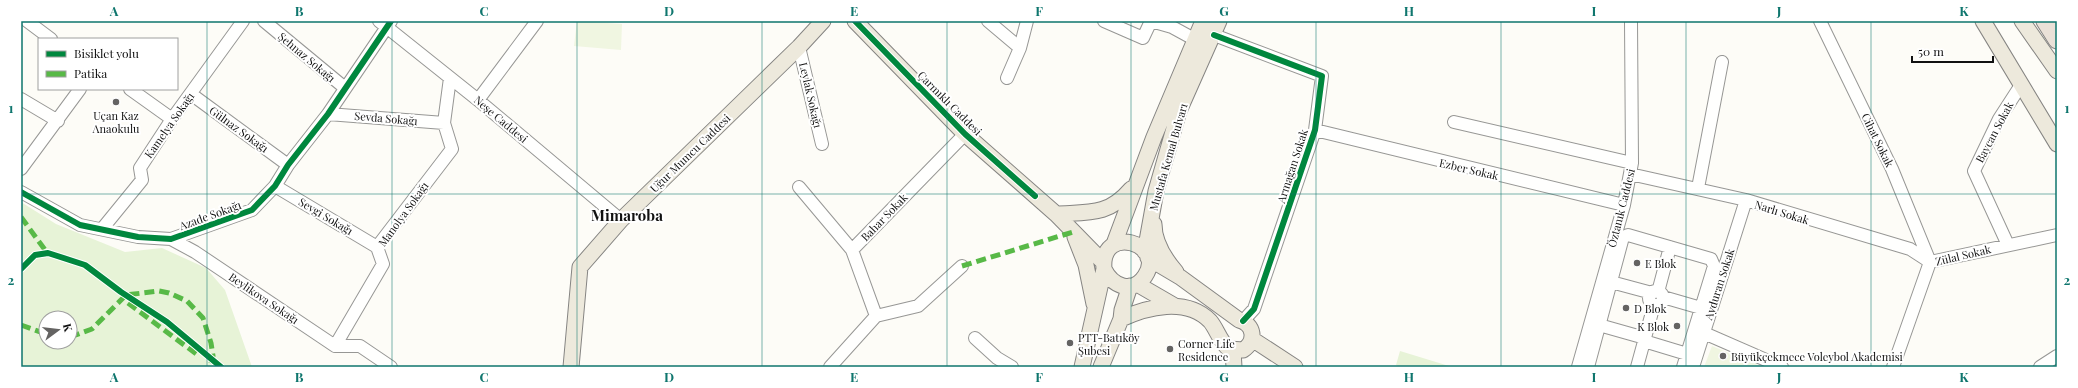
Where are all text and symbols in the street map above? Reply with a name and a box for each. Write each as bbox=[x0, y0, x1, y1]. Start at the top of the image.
text: A bbox=[109, 2, 119, 19]
text: B bbox=[295, 2, 304, 19]
text: C bbox=[479, 2, 489, 19]
text: D bbox=[664, 2, 674, 19]
text: E bbox=[850, 2, 858, 19]
text: F bbox=[1035, 2, 1043, 19]
text: G bbox=[1219, 2, 1229, 19]
text: H bbox=[1404, 2, 1414, 19]
text: I bbox=[1592, 2, 1597, 19]
text: J bbox=[1776, 2, 1782, 19]
text: K bbox=[1959, 2, 1969, 19]
street label: Şehnaz Sokağı bbox=[275, 29, 339, 85]
legend bbox=[38, 38, 178, 90]
scale bar bbox=[1912, 38, 1993, 64]
text: 50 m bbox=[1918, 43, 1944, 59]
text: Bisiklet yolu bbox=[74, 45, 139, 61]
street label: Leylak Sokağı bbox=[796, 61, 826, 129]
text: Patika bbox=[74, 65, 107, 81]
street label: Çarmıklı Caddesi bbox=[915, 68, 985, 138]
street label: Kamelya Sokağı bbox=[141, 89, 197, 161]
street label: Neşe Caddesi bbox=[471, 92, 531, 146]
marker: Uçan Kaz Anaokulu bbox=[111, 97, 121, 107]
text: 1 bbox=[9, 99, 14, 116]
street label: Baycan Sokak bbox=[1972, 99, 2016, 165]
text: 1 bbox=[2065, 99, 2070, 116]
street label: Gülnaz Sokağı bbox=[206, 102, 272, 156]
street label: Mustafa Kemal Bulvarı bbox=[1145, 102, 1191, 212]
place label: Uçan Kaz Anaokulu bbox=[92, 108, 140, 136]
street label: Sevda Sokağı bbox=[354, 108, 418, 128]
street label: Cihat Sokak bbox=[1858, 110, 1898, 170]
street label: Uğur Mumcu Caddesi bbox=[646, 111, 734, 195]
street label: Armağan Sokak bbox=[1273, 127, 1311, 206]
street label: Ezber Sokak bbox=[1438, 155, 1500, 183]
street label: Öztanık Caddesi bbox=[1604, 167, 1638, 249]
street label: Manolya Sokağı bbox=[374, 179, 432, 249]
street label: Bahar Sokak bbox=[857, 190, 911, 244]
street label: Sevgi Sokağı bbox=[296, 194, 356, 238]
street label: Azade Sokağı bbox=[176, 197, 243, 233]
street label: Narlı Sokak bbox=[1753, 197, 1811, 227]
district label: Mimaroba bbox=[591, 205, 663, 225]
street label: Zülal Sokak bbox=[1934, 241, 1992, 269]
street label: Ayduran Sokak bbox=[1700, 246, 1738, 323]
place label: E Blok bbox=[1645, 256, 1676, 271]
marker: E Blok bbox=[1632, 258, 1642, 268]
street label: Beylikova Sokağı bbox=[226, 269, 302, 327]
text: 2 bbox=[8, 271, 15, 288]
text: 2 bbox=[2064, 271, 2071, 288]
place label: D Blok bbox=[1634, 301, 1666, 316]
marker: D Blok bbox=[1621, 303, 1631, 313]
north arrow bbox=[38, 310, 78, 350]
place label: K Blok bbox=[1637, 319, 1669, 334]
marker: K Blok bbox=[1672, 321, 1682, 331]
text: K bbox=[60, 322, 76, 333]
place label: PTT-Batıköy Şubesi bbox=[1078, 330, 1140, 358]
place label: Corner Life Residence bbox=[1178, 336, 1235, 364]
marker: PTT-Batıköy Şubesi bbox=[1065, 338, 1075, 348]
marker: Corner Life Residence bbox=[1165, 344, 1175, 354]
place label: Büyükçekmece Voleybol Akademisi bbox=[1731, 349, 1903, 364]
marker: Büyükçekmece Voleybol Akademisi bbox=[1718, 351, 1728, 361]
text: A bbox=[109, 368, 119, 385]
text: B bbox=[295, 368, 304, 385]
text: C bbox=[479, 368, 489, 385]
text: D bbox=[664, 368, 674, 385]
text: E bbox=[850, 368, 858, 385]
text: F bbox=[1035, 368, 1043, 385]
text: G bbox=[1219, 368, 1229, 385]
text: H bbox=[1404, 368, 1414, 385]
text: I bbox=[1592, 368, 1597, 385]
text: J bbox=[1776, 368, 1782, 385]
text: K bbox=[1959, 368, 1969, 385]

